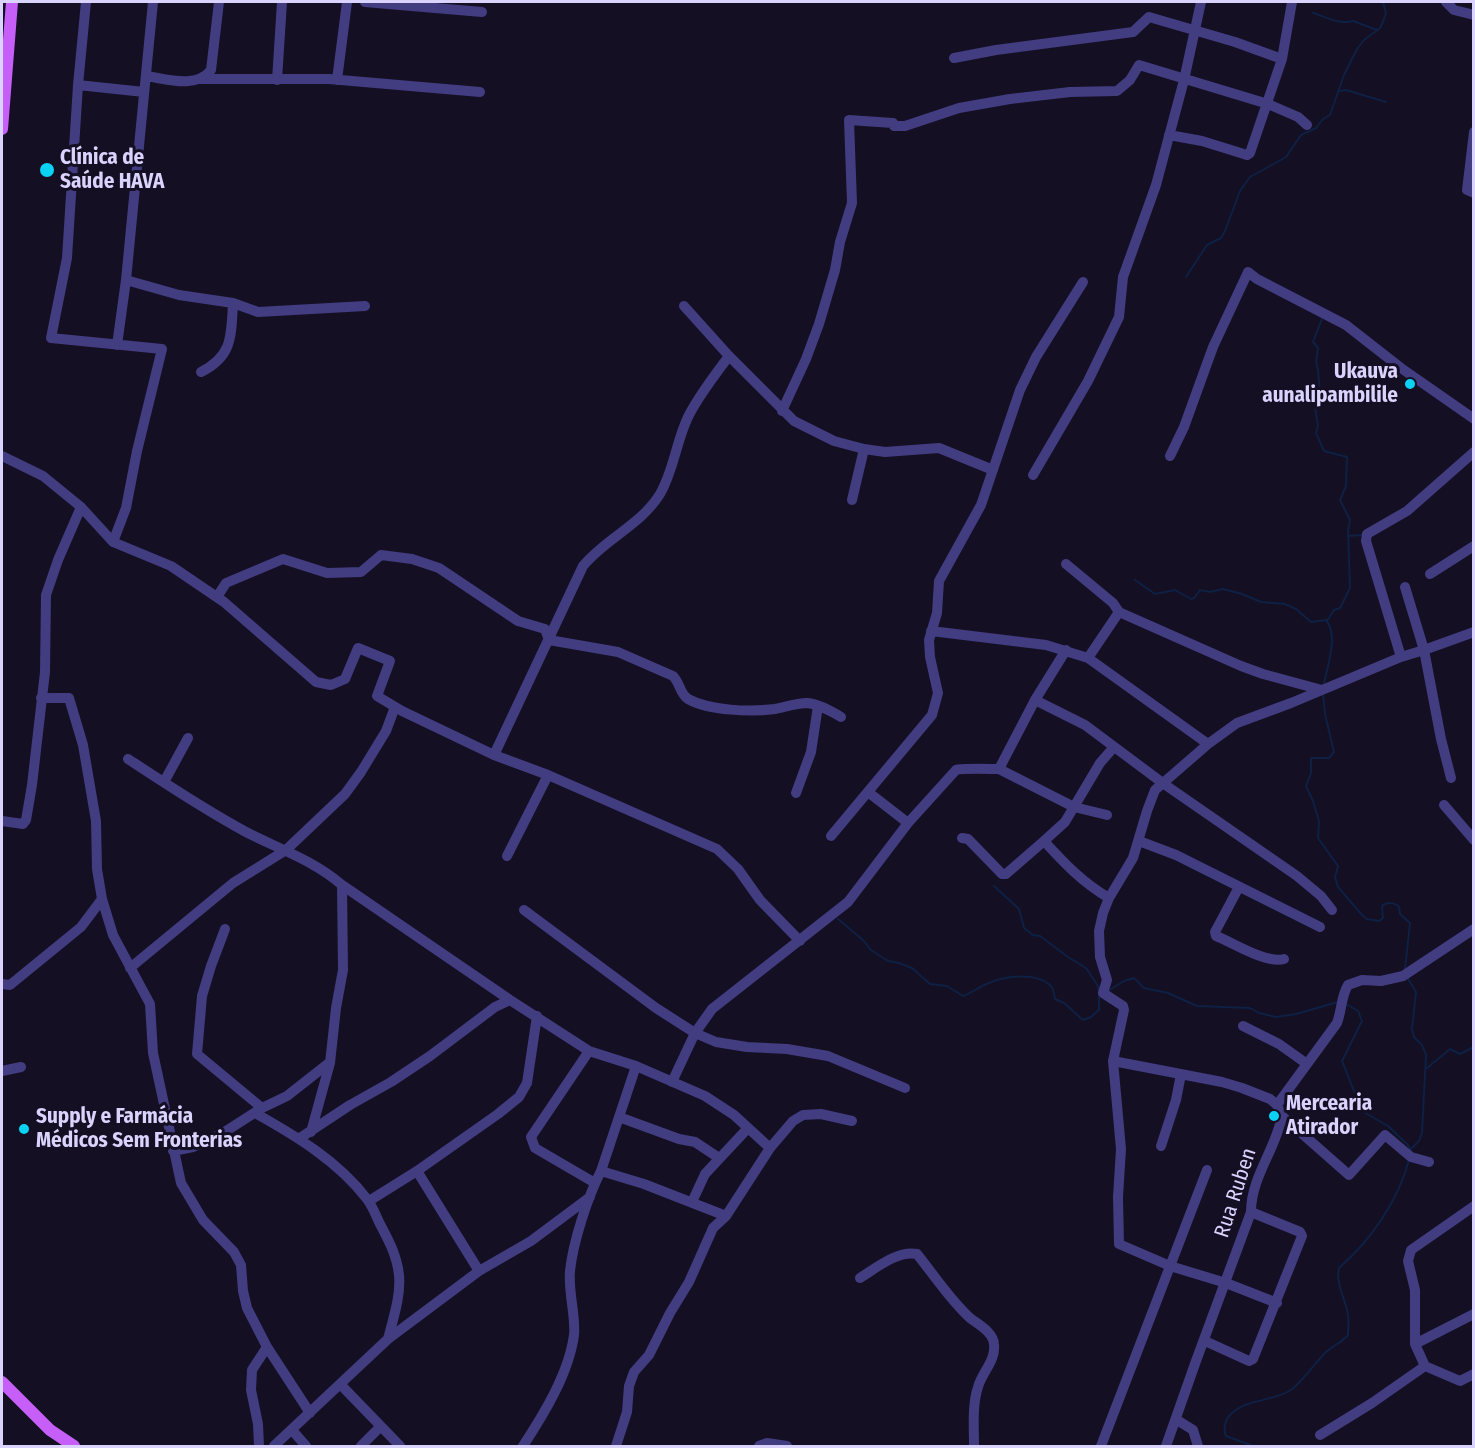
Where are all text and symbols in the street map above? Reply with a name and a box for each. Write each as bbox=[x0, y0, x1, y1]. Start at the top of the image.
place label: Clínica de Saúde HAVA bbox=[60, 145, 164, 195]
marker: Clínica de Saúde HAVA bbox=[38, 161, 56, 179]
place label: Ukauva aunalipambilile bbox=[1262, 359, 1398, 409]
marker: Ukauva aunalipambilile bbox=[1403, 377, 1417, 391]
place label: Mercearia Atirador bbox=[1286, 1091, 1372, 1141]
place label: Supply e Farmácia Médicos Sem Fronterias bbox=[36, 1104, 242, 1154]
marker: Mercearia Atirador bbox=[1267, 1109, 1281, 1123]
marker: Supply e Farmácia Médicos Sem Fronterias bbox=[17, 1122, 31, 1136]
street label: Rua Ruben bbox=[1210, 1145, 1262, 1241]

